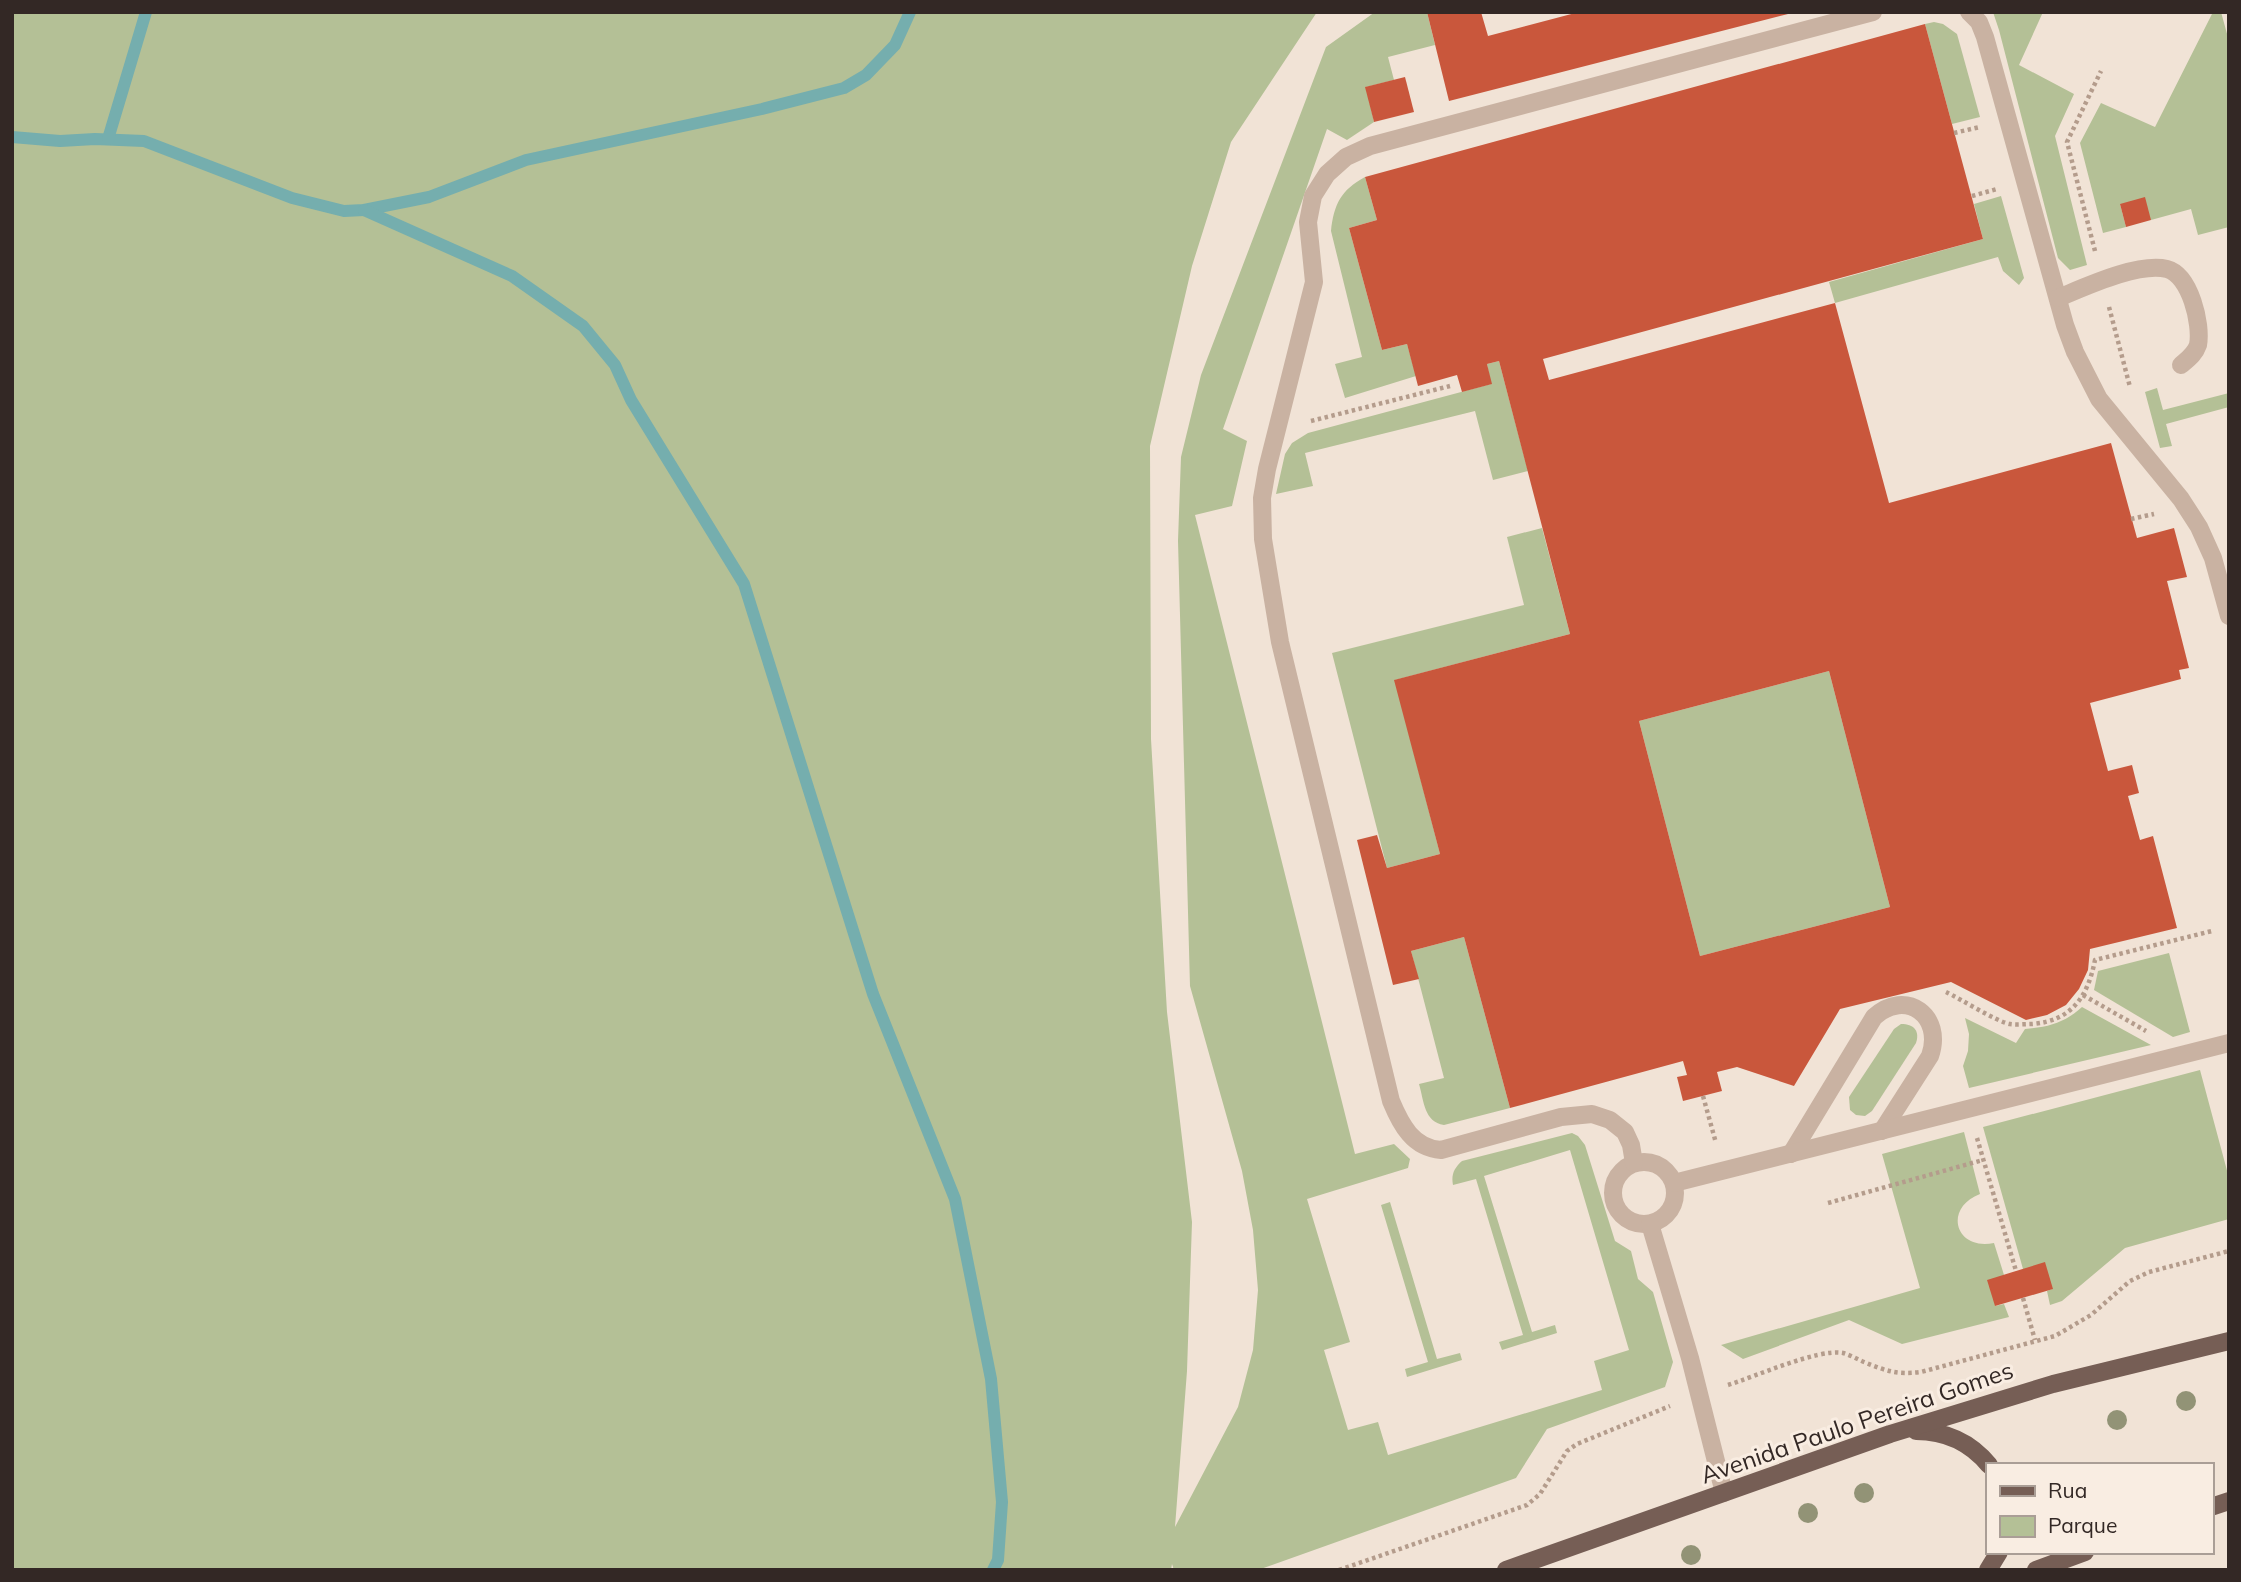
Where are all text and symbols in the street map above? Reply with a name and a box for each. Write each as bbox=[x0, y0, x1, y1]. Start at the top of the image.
street label: Avenida Paulo Pereira Gomes bbox=[1697, 1354, 2017, 1490]
legend bbox=[1986, 1463, 2213, 1554]
text: Rua bbox=[2048, 1477, 2087, 1503]
text: Parque bbox=[2048, 1512, 2117, 1538]

